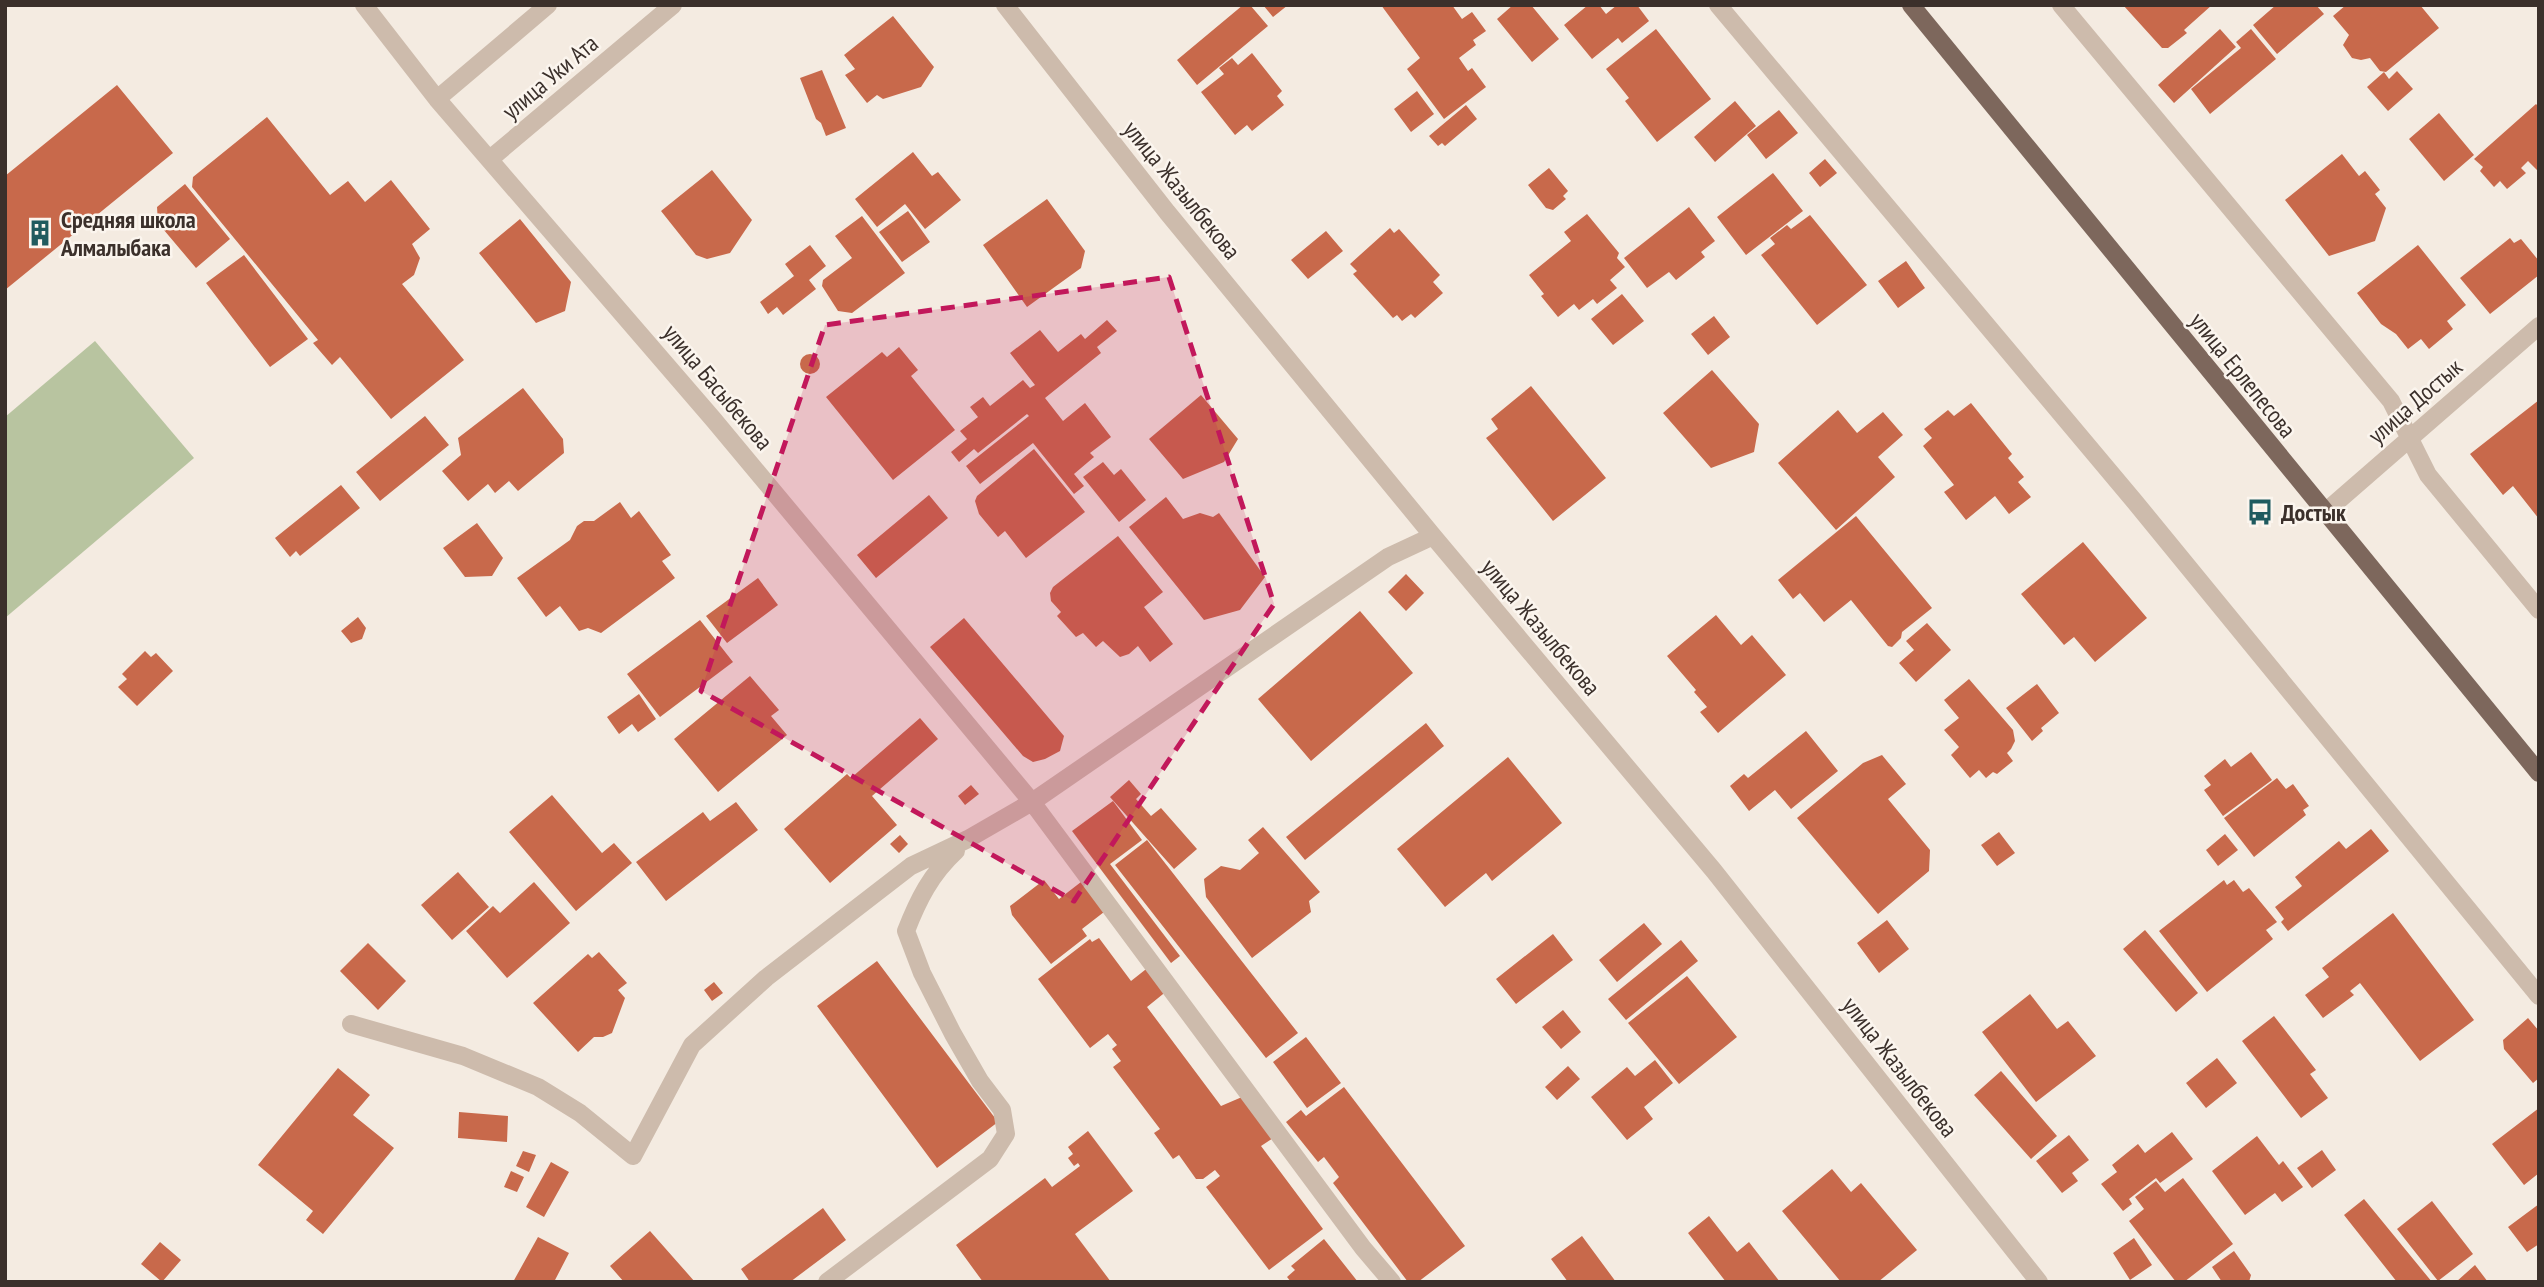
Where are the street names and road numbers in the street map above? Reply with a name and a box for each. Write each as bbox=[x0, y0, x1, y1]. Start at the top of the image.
street label: улица Уки Ата bbox=[496, 28, 604, 126]
street label: улица Жазылбекова bbox=[1117, 114, 1247, 266]
street label: улица Ерлепесова bbox=[2183, 306, 2303, 444]
street label: улица Басыбекова bbox=[656, 318, 780, 456]
street label: улица Достык bbox=[2361, 351, 2469, 450]
street label: улица Жазылбекова bbox=[1475, 552, 1607, 702]
street label: улица Жазылбекова bbox=[1836, 991, 1964, 1143]

